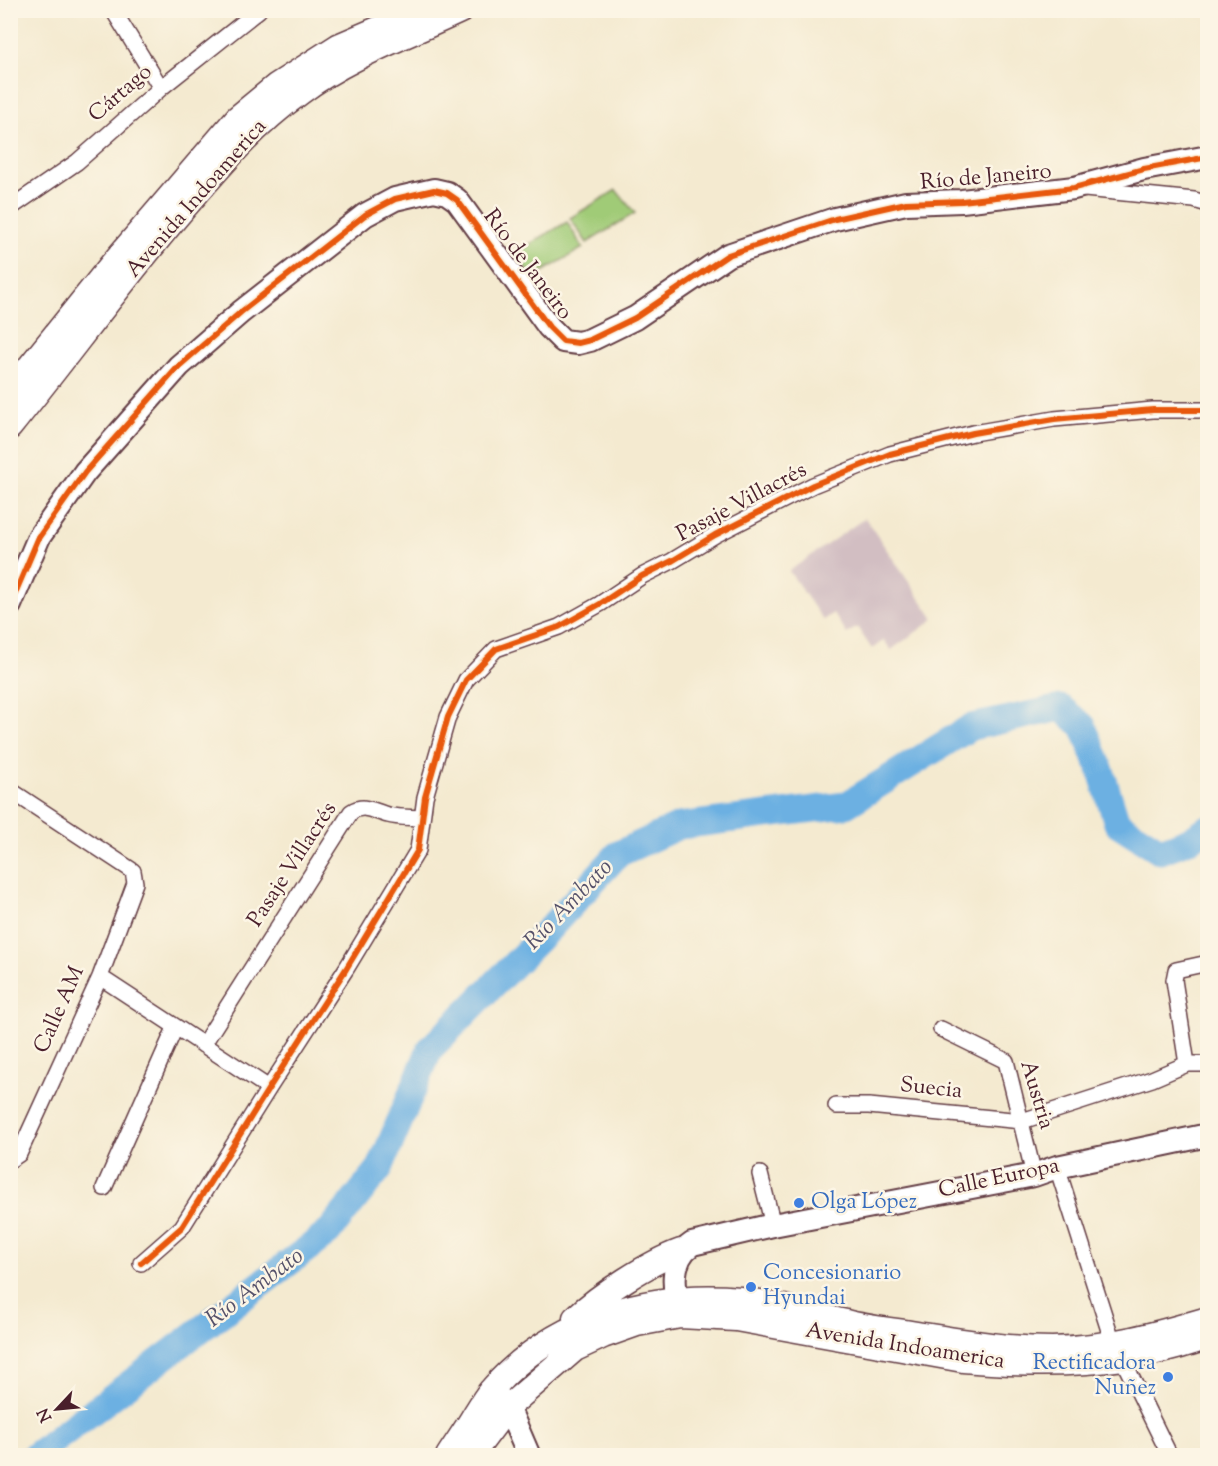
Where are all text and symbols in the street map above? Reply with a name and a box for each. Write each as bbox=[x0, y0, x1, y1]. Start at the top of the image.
street label: Cártago bbox=[82, 57, 160, 131]
street label: Avenida Indoamerica bbox=[119, 113, 275, 285]
street label: Río de Janeiro bbox=[919, 156, 1053, 200]
street label: Río de Janeiro bbox=[475, 203, 579, 327]
street label: Pasaje Villacrés bbox=[671, 455, 813, 551]
street label: Pasaje Villacrés bbox=[240, 796, 346, 934]
water label: Río Ambato bbox=[517, 852, 621, 958]
street label: Calle AM bbox=[27, 961, 93, 1059]
street label: Austria bbox=[1010, 1057, 1062, 1133]
street label: Suecia bbox=[898, 1070, 964, 1108]
street label: Calle Europa bbox=[936, 1151, 1062, 1207]
place label: Olga López bbox=[811, 1187, 917, 1219]
marker: Olga López bbox=[792, 1196, 806, 1210]
water label: Río Ambato bbox=[199, 1240, 311, 1336]
place label: Concesionario Hyundai bbox=[763, 1258, 901, 1315]
marker: Concesionario Hyundai bbox=[744, 1280, 758, 1294]
street label: Avenida Indoamerica bbox=[803, 1315, 1007, 1379]
place label: Rectificadora Nuñez bbox=[1033, 1348, 1156, 1405]
marker: Rectificadora Nuñez bbox=[1161, 1370, 1175, 1384]
north arrow bbox=[27, 1379, 87, 1439]
text: N bbox=[33, 1403, 59, 1425]

